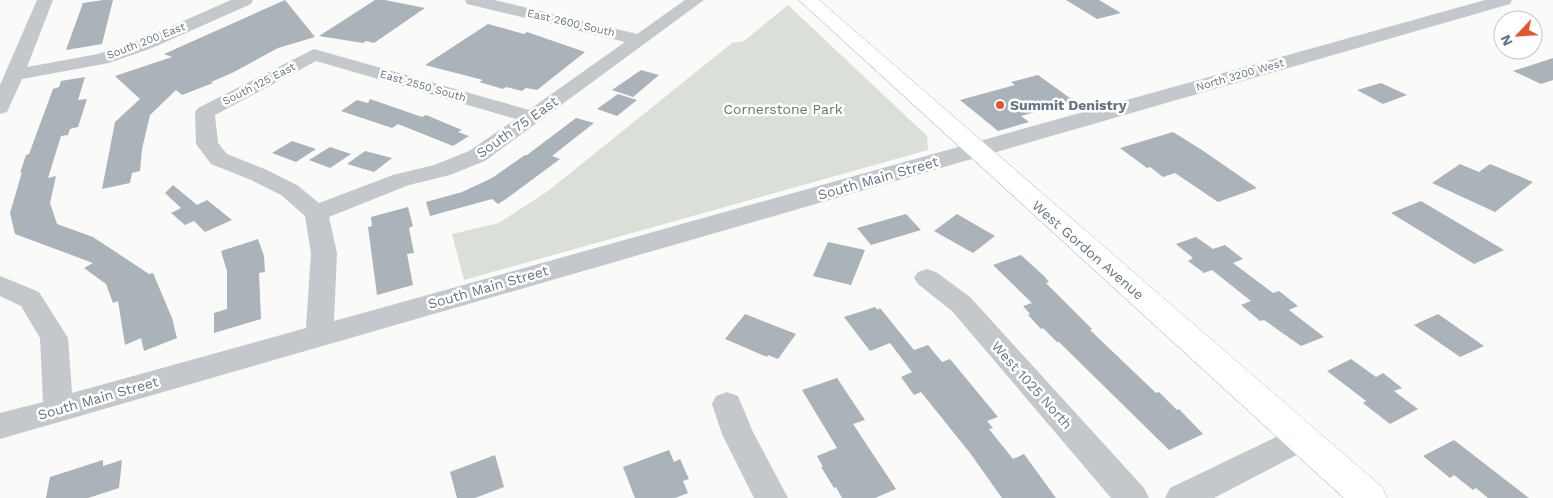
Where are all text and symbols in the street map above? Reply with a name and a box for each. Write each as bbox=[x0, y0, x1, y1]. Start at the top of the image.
street label: East 2600 South bbox=[526, 7, 616, 39]
north arrow bbox=[1493, 10, 1543, 60]
street label: South 200 East bbox=[105, 20, 187, 62]
text: N bbox=[1497, 32, 1516, 49]
street label: North 3200 West bbox=[1195, 56, 1286, 94]
street label: South 125 East bbox=[220, 60, 298, 108]
street label: East 2550 South bbox=[378, 67, 468, 105]
street label: South 75 East bbox=[473, 93, 561, 161]
place label: Summit Denistry bbox=[1010, 97, 1127, 113]
marker: Summit Denistry bbox=[994, 99, 1006, 111]
park label: Cornerstone Park bbox=[723, 101, 843, 117]
street label: South Main Street bbox=[816, 153, 940, 203]
street label: West Gordon Avenue bbox=[1029, 197, 1147, 303]
street label: South Main Street bbox=[426, 262, 550, 312]
street label: West 1025 North bbox=[988, 338, 1076, 432]
street label: South Main Street bbox=[36, 373, 160, 423]

